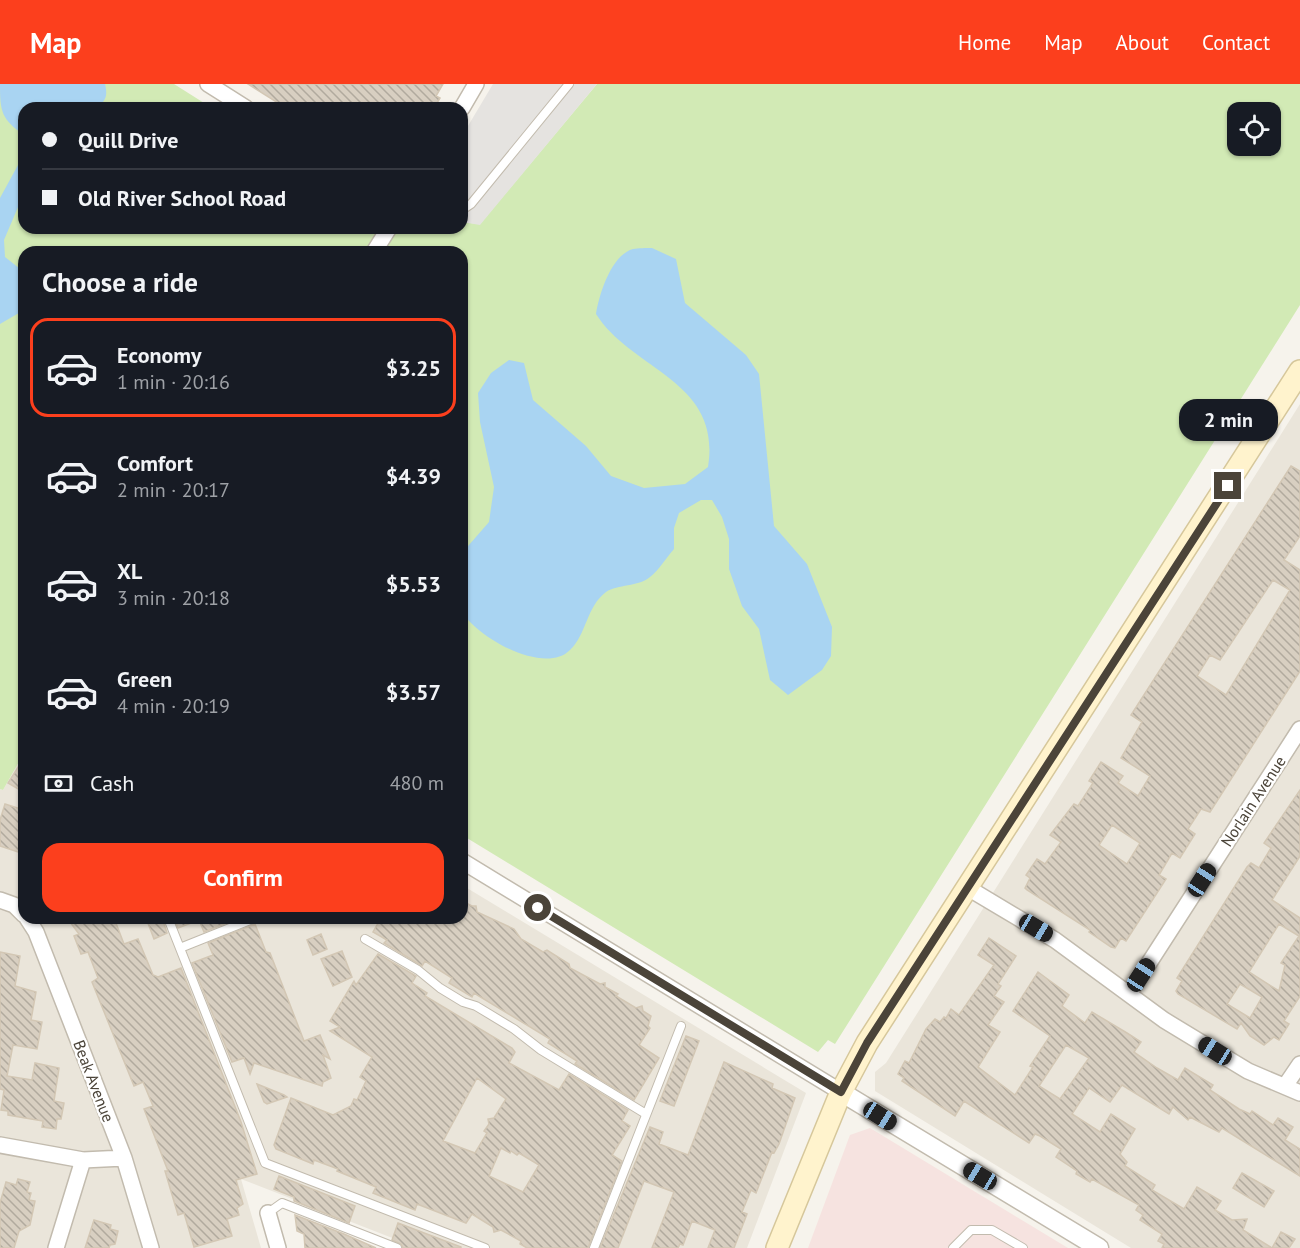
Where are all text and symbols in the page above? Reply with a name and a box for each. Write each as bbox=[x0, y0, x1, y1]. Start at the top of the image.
text: Map bbox=[30, 24, 81, 61]
text: Home bbox=[958, 29, 1011, 56]
text: Map bbox=[1044, 29, 1083, 56]
text: About bbox=[1116, 29, 1169, 56]
text: Contact bbox=[1202, 29, 1270, 56]
map controls bbox=[1227, 102, 1281, 156]
button: locate bbox=[1227, 102, 1281, 156]
text: Quill Drive bbox=[78, 126, 178, 154]
text: Old River School Road bbox=[78, 184, 286, 212]
text: Choose a ride bbox=[42, 265, 198, 299]
icon: car bbox=[45, 341, 99, 395]
text: Economy bbox=[117, 341, 201, 369]
text: $3.25 bbox=[386, 354, 441, 382]
text: 1 min · 20:16 bbox=[117, 369, 230, 395]
callout: 2 min bbox=[1178, 399, 1278, 441]
text: 2 min bbox=[1204, 407, 1253, 433]
icon: car bbox=[45, 449, 99, 503]
text: Comfort bbox=[117, 449, 193, 477]
text: $4.39 bbox=[386, 462, 441, 490]
route end bbox=[1214, 472, 1241, 499]
text: 2 min · 20:17 bbox=[117, 477, 230, 503]
icon: car bbox=[45, 557, 99, 611]
text: XL bbox=[117, 557, 142, 585]
text: $5.53 bbox=[386, 570, 441, 598]
text: 3 min · 20:18 bbox=[117, 585, 230, 611]
icon: car bbox=[45, 665, 99, 719]
text: Green bbox=[117, 665, 172, 693]
text: $3.57 bbox=[386, 678, 441, 706]
text: 4 min · 20:19 bbox=[117, 693, 230, 719]
street label: Norlain Avenue bbox=[1216, 752, 1290, 850]
icon: cash bbox=[42, 767, 75, 800]
text: Cash bbox=[90, 769, 134, 797]
text: 480 m bbox=[390, 770, 444, 796]
button: Confirm bbox=[42, 843, 444, 912]
car bbox=[1185, 860, 1219, 900]
route start bbox=[524, 894, 551, 921]
car bbox=[1016, 911, 1056, 945]
car bbox=[1124, 955, 1158, 995]
car bbox=[1195, 1034, 1235, 1068]
street label: Beak Avenue bbox=[69, 1037, 119, 1125]
car bbox=[860, 1099, 900, 1133]
car bbox=[960, 1159, 1000, 1193]

